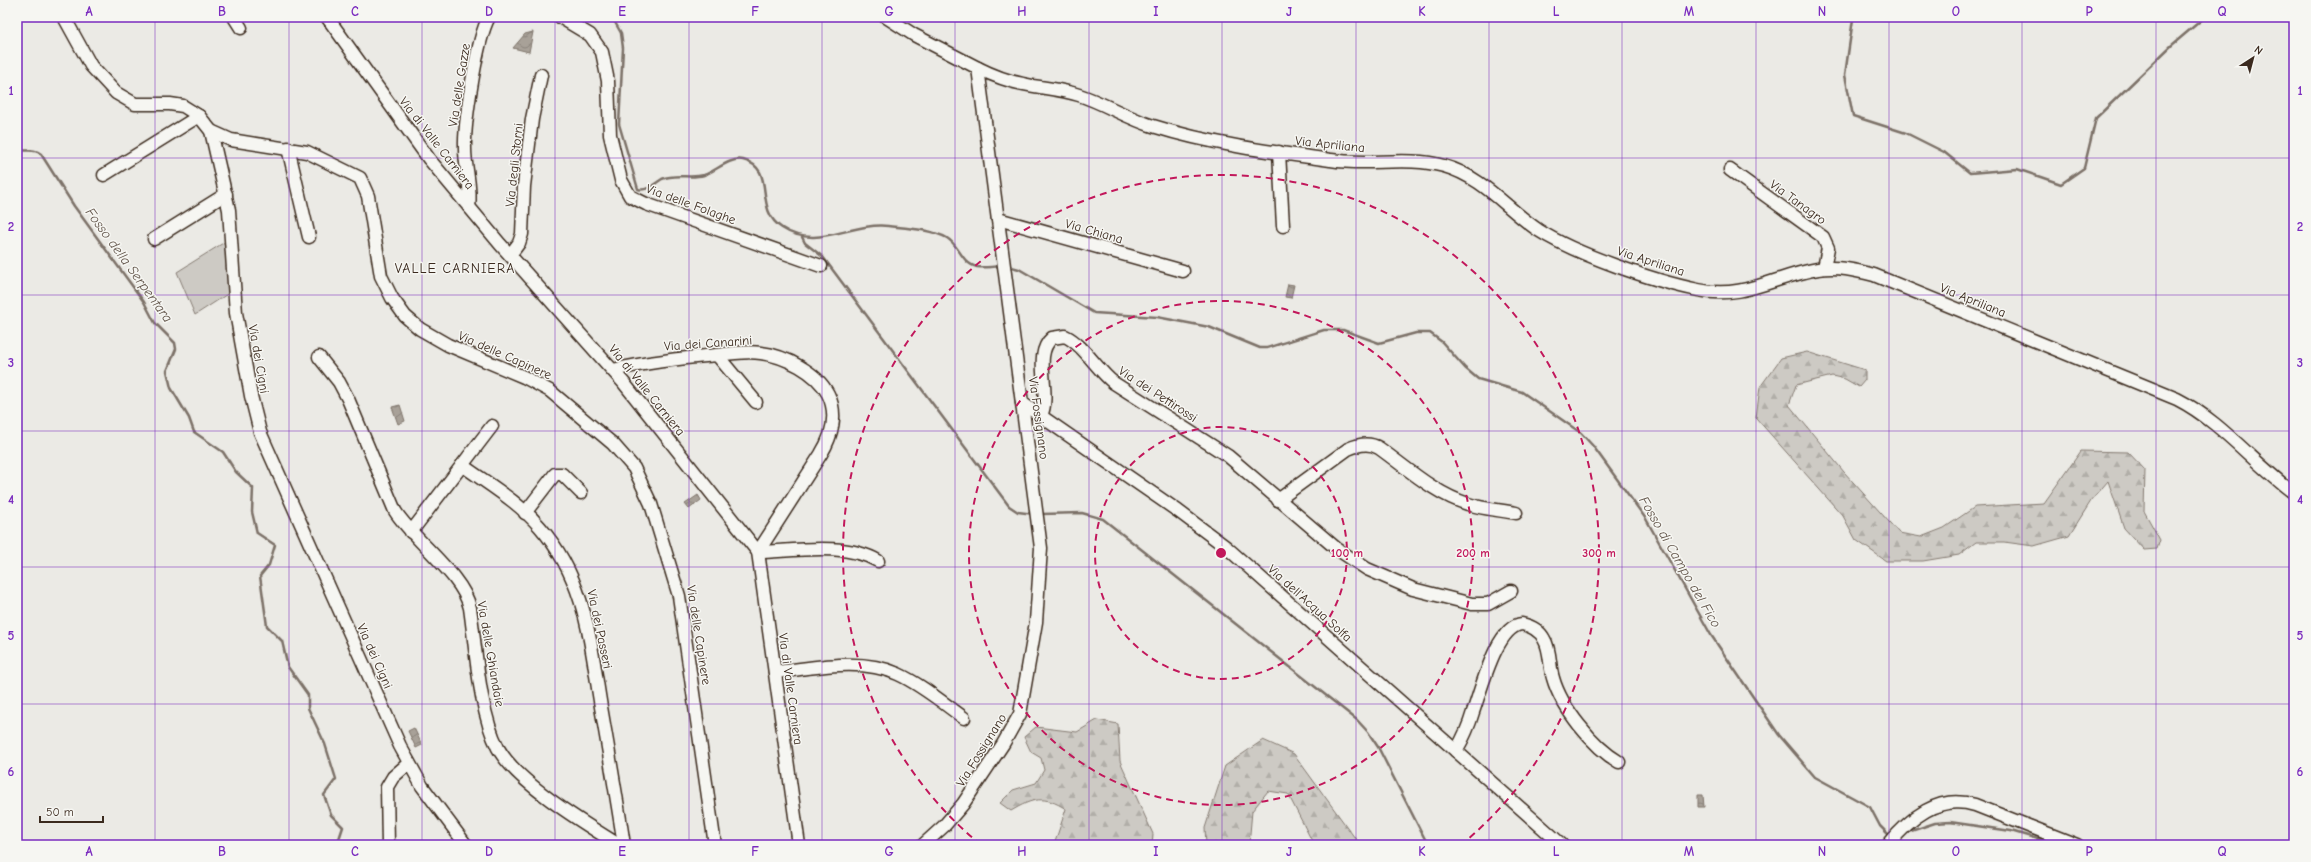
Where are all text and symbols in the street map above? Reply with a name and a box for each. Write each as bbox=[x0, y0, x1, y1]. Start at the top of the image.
text: A bbox=[85, 4, 93, 19]
text: B bbox=[218, 4, 226, 19]
text: C bbox=[351, 4, 359, 19]
text: D bbox=[485, 4, 493, 19]
text: E bbox=[618, 4, 626, 19]
text: F bbox=[751, 4, 759, 19]
text: G bbox=[884, 4, 894, 19]
text: H bbox=[1017, 4, 1027, 19]
text: I bbox=[1153, 4, 1159, 19]
text: J bbox=[1286, 4, 1292, 19]
text: K bbox=[1418, 4, 1426, 19]
text: L bbox=[1553, 4, 1560, 19]
text: M bbox=[1684, 4, 1695, 19]
text: N bbox=[1818, 4, 1826, 19]
text: O bbox=[1952, 4, 1960, 19]
text: P bbox=[2085, 4, 2093, 19]
text: Q bbox=[2217, 4, 2227, 19]
north arrow bbox=[2233, 38, 2273, 78]
street label: Via delle Gazze bbox=[445, 42, 473, 128]
text: N bbox=[2252, 43, 2265, 58]
text: 1 bbox=[8, 83, 14, 98]
text: 1 bbox=[2297, 83, 2303, 98]
street label: Via di Valle Carniera bbox=[396, 94, 478, 192]
street label: Via degli Storni bbox=[502, 122, 526, 208]
street label: Via Apriliana bbox=[1294, 133, 1366, 155]
street label: Via Tanagro bbox=[1767, 177, 1829, 227]
street label: Via delle Folaghe bbox=[644, 181, 738, 227]
water label: Fosso della Serpentara bbox=[82, 204, 176, 326]
street label: Via Chiana bbox=[1063, 216, 1125, 246]
text: 2 bbox=[8, 219, 14, 234]
text: 2 bbox=[2297, 219, 2303, 234]
street label: Via Apriliana bbox=[1615, 243, 1687, 279]
district label: VALLE CARNIERA bbox=[395, 260, 515, 277]
street label: Via Apriliana bbox=[1938, 280, 2008, 320]
street label: Via dei Cigni bbox=[246, 323, 272, 395]
street label: Via delle Capinere bbox=[456, 328, 554, 383]
street label: Via dei Canarini bbox=[663, 332, 753, 354]
street label: Via di Valle Carniera bbox=[606, 341, 688, 439]
text: 3 bbox=[8, 355, 14, 370]
text: 3 bbox=[2297, 355, 2303, 370]
street label: Via dei Pettirossi bbox=[1116, 363, 1200, 425]
street label: Via Fossignano bbox=[1026, 376, 1052, 460]
text: 4 bbox=[8, 492, 14, 507]
text: 4 bbox=[2297, 492, 2303, 507]
water label: Fosso di Campo del Fico bbox=[1635, 493, 1725, 631]
centre of rings bbox=[1214, 546, 1228, 560]
text: 100 m bbox=[1331, 546, 1363, 560]
text: 200 m bbox=[1456, 546, 1490, 560]
text: 300 m bbox=[1582, 546, 1616, 560]
street label: Via dell'Acqua Solfa bbox=[1265, 561, 1355, 645]
street label: Via delle Capinere bbox=[684, 584, 714, 686]
street label: Via dei Passeri bbox=[584, 588, 616, 670]
street label: Via delle Ghiandaie bbox=[474, 600, 508, 709]
street label: Via dei Cigni bbox=[354, 621, 396, 691]
text: 5 bbox=[8, 628, 15, 643]
text: 5 bbox=[2297, 628, 2304, 643]
street label: Via di Valle Carniera bbox=[776, 632, 806, 746]
street label: Via Fossignano bbox=[953, 711, 1009, 789]
text: 6 bbox=[8, 764, 15, 779]
text: 6 bbox=[2297, 764, 2304, 779]
scale bar bbox=[40, 798, 103, 824]
text: 50 m bbox=[46, 805, 74, 819]
text: A bbox=[85, 844, 93, 859]
text: B bbox=[218, 844, 226, 859]
text: C bbox=[351, 844, 359, 859]
text: D bbox=[485, 844, 493, 859]
text: E bbox=[618, 844, 626, 859]
text: F bbox=[751, 844, 759, 859]
text: G bbox=[884, 844, 894, 859]
text: H bbox=[1017, 844, 1027, 859]
text: I bbox=[1153, 844, 1159, 859]
text: J bbox=[1286, 844, 1292, 859]
text: K bbox=[1418, 844, 1426, 859]
text: L bbox=[1553, 844, 1560, 859]
text: M bbox=[1684, 844, 1695, 859]
text: N bbox=[1818, 844, 1826, 859]
text: O bbox=[1952, 844, 1960, 859]
text: P bbox=[2085, 844, 2093, 859]
text: Q bbox=[2217, 844, 2227, 859]

